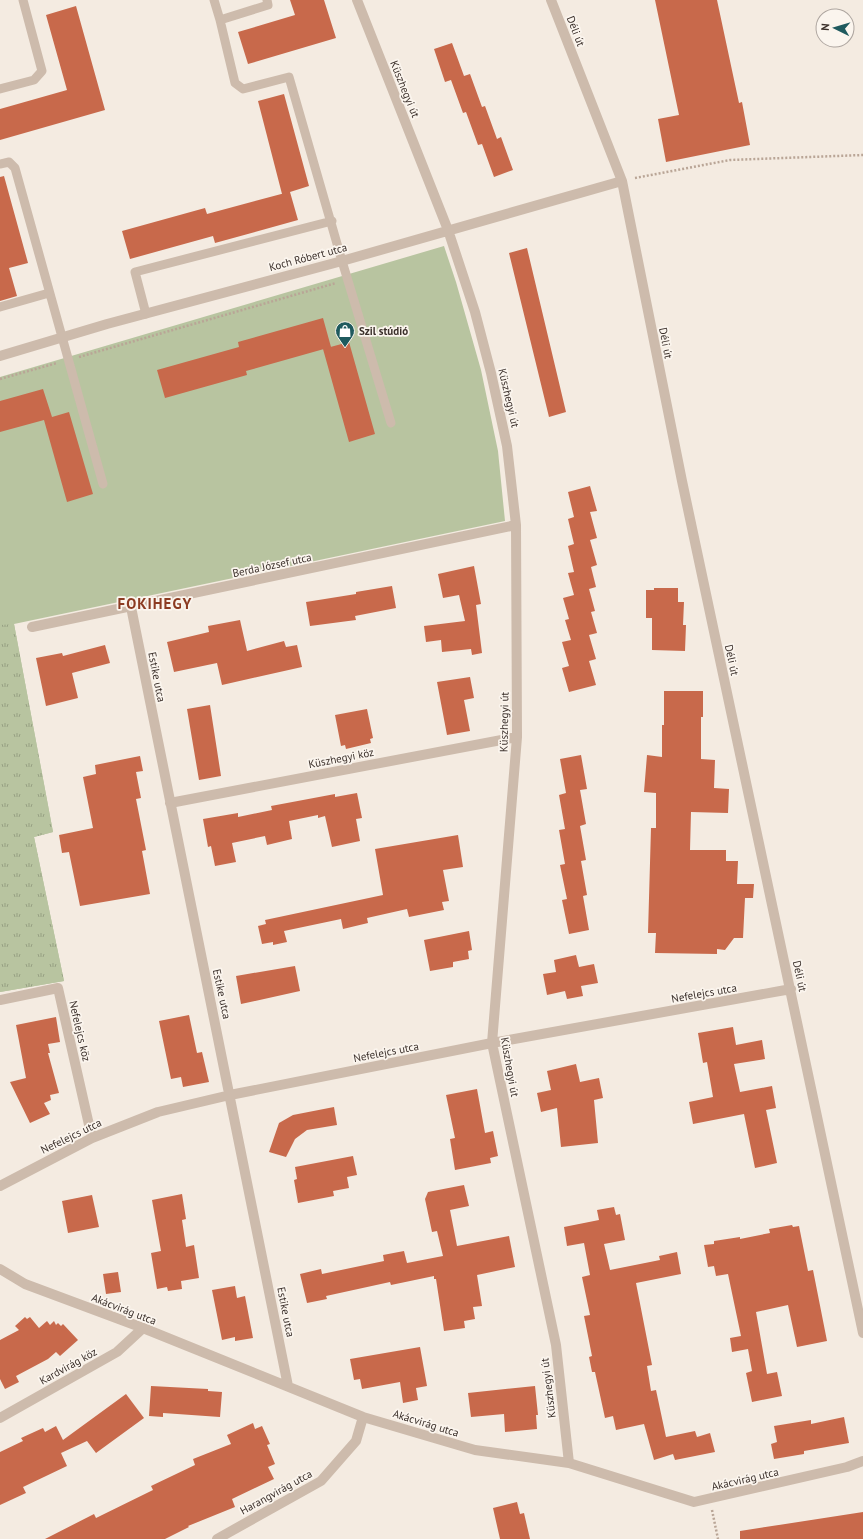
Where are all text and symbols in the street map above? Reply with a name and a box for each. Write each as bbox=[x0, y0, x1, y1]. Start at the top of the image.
north arrow bbox=[815, 8, 855, 48]
street label: Déli út bbox=[564, 14, 588, 48]
text: N bbox=[818, 23, 832, 31]
street label: Küszhegyi út bbox=[387, 58, 423, 120]
street label: Koch Róbert utca bbox=[267, 240, 349, 274]
shop icon: Szil stúdió bbox=[334, 320, 356, 348]
place label: Szil stúdió bbox=[359, 324, 408, 338]
street label: Déli út bbox=[656, 326, 676, 360]
street label: Küszhegyi út bbox=[495, 367, 523, 429]
street label: Berda József utca bbox=[231, 550, 313, 580]
district label: FOKIHEGY bbox=[118, 594, 192, 613]
street label: Déli út bbox=[722, 643, 742, 677]
street label: Estike utca bbox=[145, 651, 169, 703]
street label: Küszhegyi út bbox=[496, 691, 512, 752]
street label: Küszhegyi köz bbox=[307, 745, 375, 771]
street label: Déli út bbox=[790, 959, 810, 993]
street label: Estike utca bbox=[210, 968, 234, 1020]
street label: Nefelejcs utca bbox=[670, 980, 738, 1006]
street label: Nefelejcs köz bbox=[66, 999, 94, 1063]
street label: Küszhegyi út bbox=[498, 1036, 522, 1098]
street label: Nefelejcs utca bbox=[352, 1039, 420, 1065]
street label: Nefelejcs utca bbox=[38, 1115, 104, 1157]
street label: Estike utca bbox=[274, 1286, 298, 1338]
street label: Akácvirág utca bbox=[90, 1290, 158, 1328]
street label: Kardvirág köz bbox=[37, 1344, 99, 1388]
street label: Küszhegyi út bbox=[537, 1357, 559, 1419]
street label: Akácvirág utca bbox=[391, 1406, 461, 1440]
street label: Akácvirág utca bbox=[710, 1464, 780, 1494]
street label: Harangvirág utca bbox=[238, 1466, 314, 1518]

